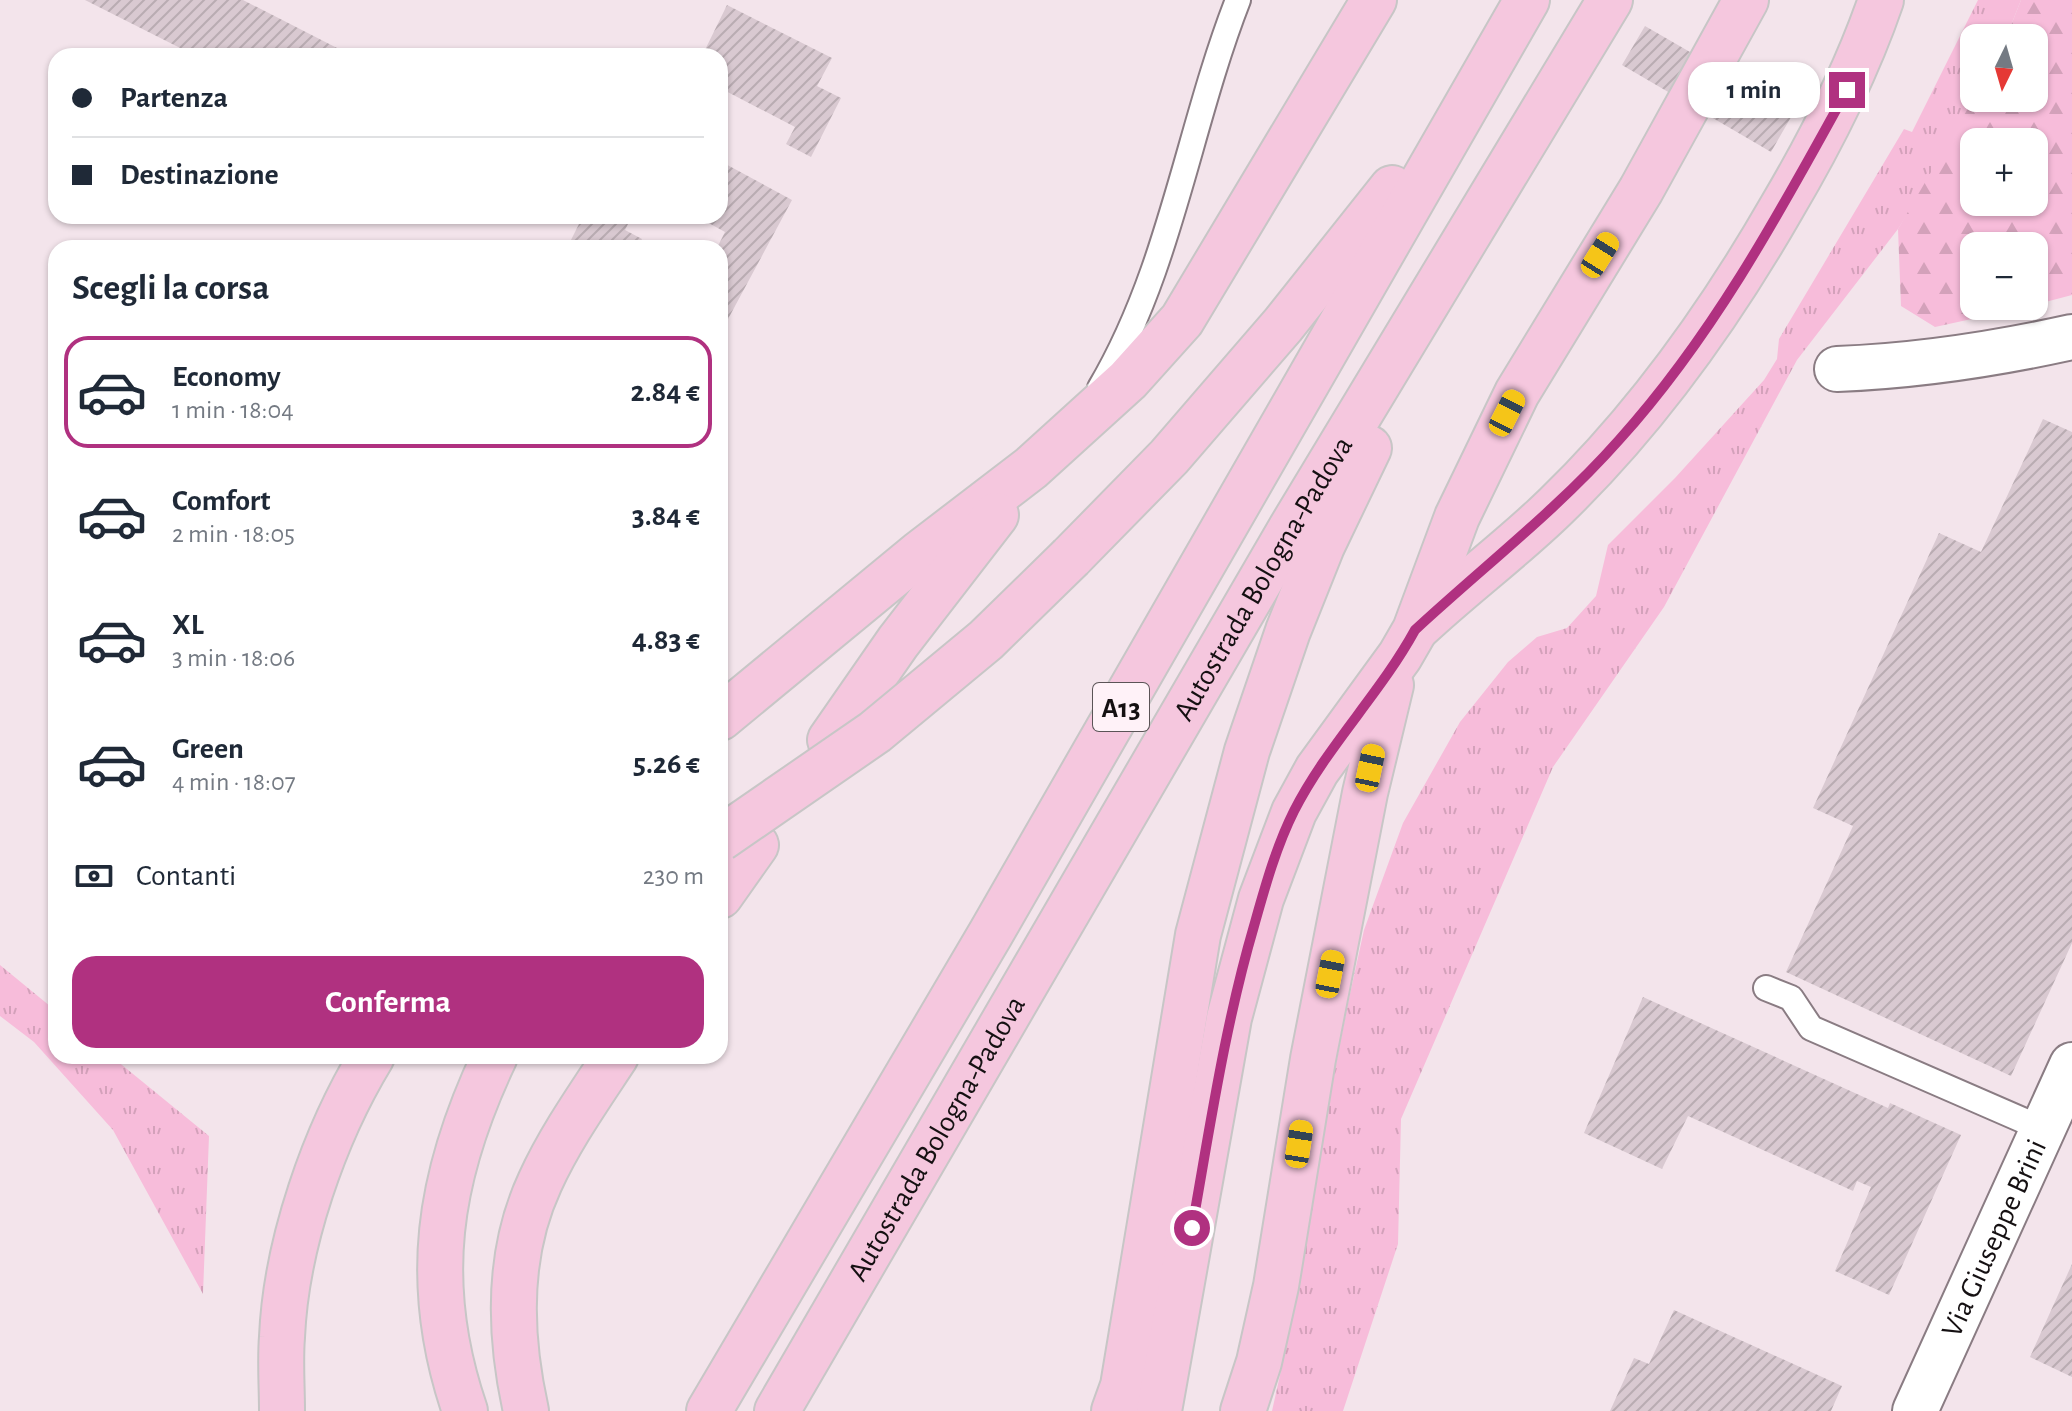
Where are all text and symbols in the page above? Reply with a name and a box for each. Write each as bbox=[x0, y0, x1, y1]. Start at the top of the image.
north arrow bbox=[1960, 24, 2048, 112]
map controls bbox=[1960, 24, 2048, 320]
callout: 1 min bbox=[1687, 62, 1819, 118]
route end bbox=[1829, 72, 1865, 108]
text: 1 min bbox=[1727, 77, 1781, 103]
text: Partenza bbox=[120, 83, 228, 113]
button: + bbox=[1960, 128, 2048, 216]
text: Destinazione bbox=[120, 160, 279, 190]
car bbox=[1577, 228, 1623, 282]
button: − bbox=[1960, 232, 2048, 320]
text: Scegli la corsa bbox=[72, 270, 269, 306]
icon: car bbox=[76, 356, 148, 428]
text: Economy bbox=[172, 362, 281, 392]
text: 2.84 € bbox=[631, 377, 700, 407]
car bbox=[1485, 386, 1529, 440]
text: 1 min · 18:04 bbox=[172, 397, 294, 423]
street label: Autostrada Bologna-Padova bbox=[1168, 432, 1359, 726]
icon: car bbox=[76, 480, 148, 552]
text: Comfort bbox=[172, 486, 271, 516]
text: 3.84 € bbox=[632, 501, 700, 531]
text: 2 min · 18:05 bbox=[172, 521, 295, 547]
icon: car bbox=[76, 604, 148, 676]
text: XL bbox=[172, 610, 204, 640]
text: 4.83 € bbox=[632, 625, 700, 655]
text: 3 min · 18:06 bbox=[172, 645, 295, 671]
road number: A13 bbox=[1093, 683, 1149, 731]
icon: car bbox=[76, 728, 148, 800]
text: Green bbox=[172, 734, 244, 764]
car bbox=[1353, 742, 1387, 794]
text: 5.26 € bbox=[633, 749, 700, 779]
text: 4 min · 18:07 bbox=[172, 769, 296, 795]
icon: cash bbox=[72, 854, 116, 898]
text: Contanti bbox=[136, 861, 236, 891]
text: 230 m bbox=[643, 863, 704, 889]
car bbox=[1314, 948, 1346, 1000]
button: Conferma bbox=[72, 956, 704, 1048]
street label: Autostrada Bologna-Padova bbox=[842, 991, 1031, 1286]
car bbox=[1283, 1118, 1315, 1170]
street label: Via Giuseppe Brini bbox=[1937, 1135, 2052, 1342]
route start bbox=[1174, 1210, 1210, 1246]

